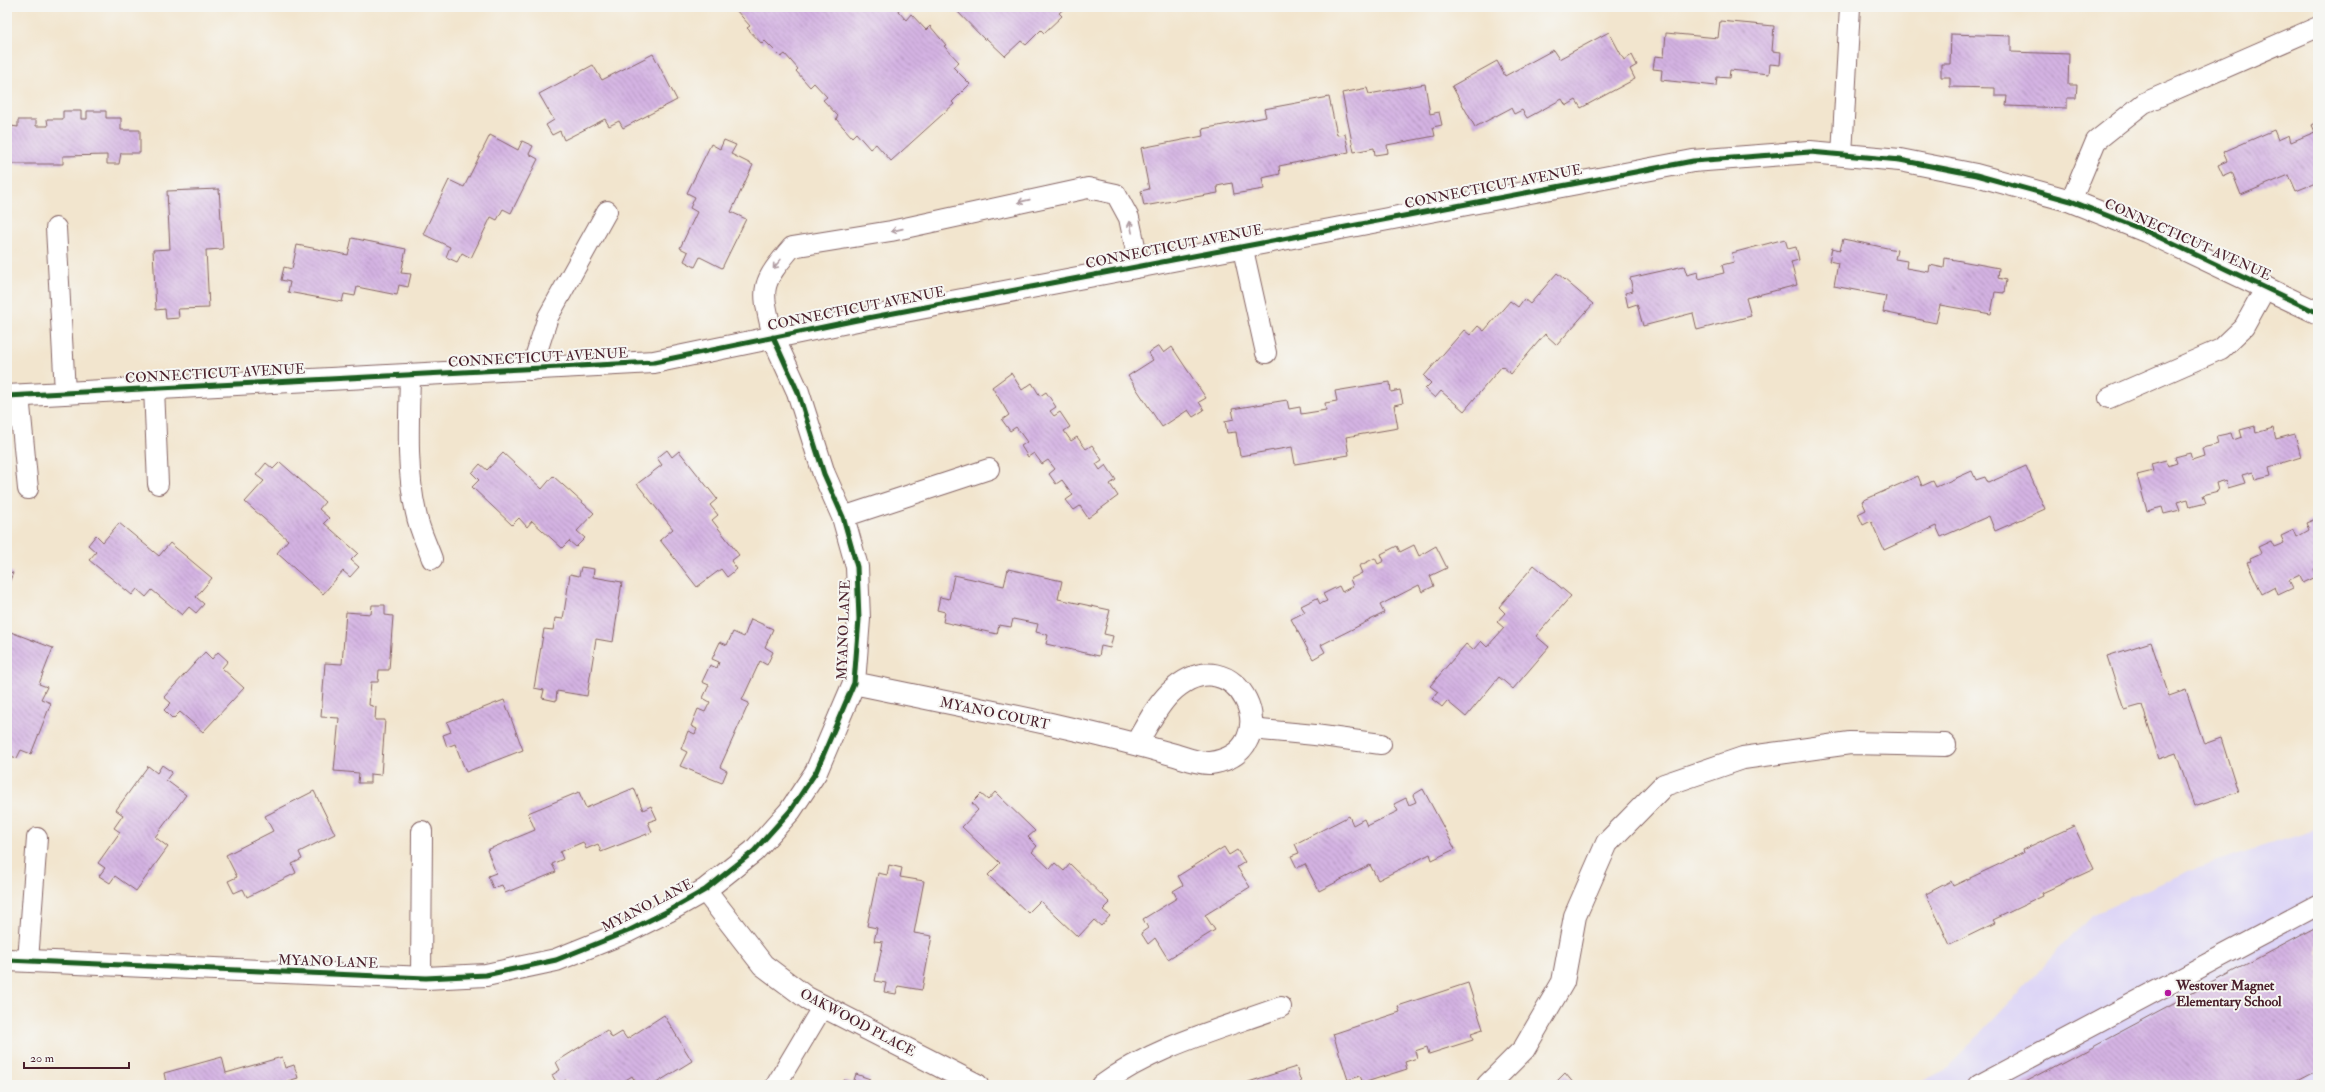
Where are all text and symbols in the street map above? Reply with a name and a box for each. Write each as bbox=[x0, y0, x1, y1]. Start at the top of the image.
street label: CONNECTICUT AVENUE bbox=[1403, 161, 1583, 212]
street label: CONNECTICUT AVENUE bbox=[2102, 195, 2274, 284]
one-way arrow bbox=[1018, 198, 1031, 206]
street label: CONNECTICUT AVENUE bbox=[1084, 221, 1264, 272]
one-way arrow bbox=[1127, 221, 1135, 234]
one-way arrow bbox=[891, 226, 904, 234]
one-way arrow bbox=[772, 259, 781, 270]
street label: CONNECTICUT AVENUE bbox=[766, 283, 946, 334]
street label: CONNECTICUT AVENUE bbox=[447, 344, 629, 371]
street label: CONNECTICUT AVENUE bbox=[124, 360, 306, 387]
street label: MYANO LANE bbox=[833, 580, 854, 680]
street label: MYANO COURT bbox=[938, 694, 1052, 734]
street label: MYANO LANE bbox=[599, 875, 696, 936]
street label: MYANO LANE bbox=[278, 951, 378, 972]
place label: Westover Magnet Elementary School bbox=[2175, 977, 2282, 1011]
street label: OAKWOOD PLACE bbox=[797, 985, 918, 1060]
marker: Westover Magnet Elementary School bbox=[2163, 988, 2173, 998]
scale bar bbox=[24, 1044, 129, 1070]
text: 20 m bbox=[30, 1051, 55, 1066]

